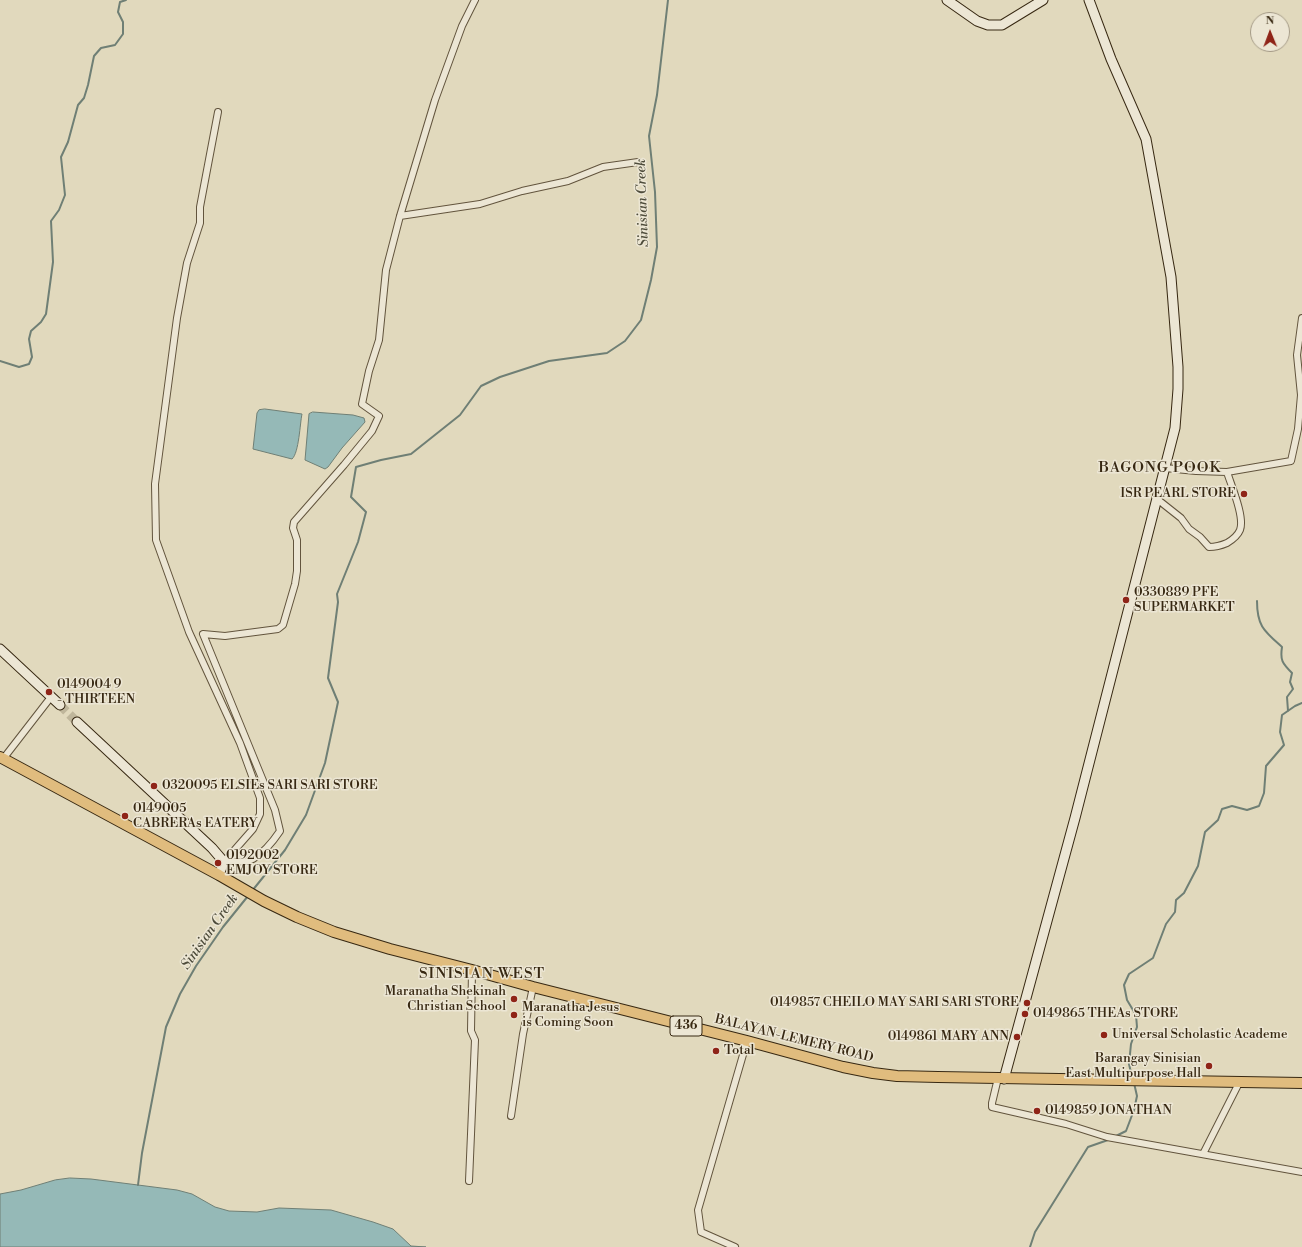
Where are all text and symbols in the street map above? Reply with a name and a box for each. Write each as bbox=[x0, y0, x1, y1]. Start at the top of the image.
north arrow bbox=[1250, 12, 1290, 52]
text: N bbox=[1265, 14, 1274, 28]
water label: Sinisian Creek bbox=[633, 159, 653, 247]
district label: BAGONG POOK bbox=[1099, 459, 1221, 477]
place label: ISR PEARL STORE bbox=[1120, 486, 1236, 502]
marker: ISR PEARL STORE bbox=[1239, 489, 1249, 499]
place label: 0330889 PFE SUPERMARKET bbox=[1134, 585, 1235, 616]
marker: 0330889 PFE SUPERMARKET bbox=[1121, 595, 1131, 605]
place label: 0149004 9 - THIRTEEN bbox=[57, 677, 135, 708]
marker: 0149004 9 - THIRTEEN bbox=[44, 687, 54, 697]
place label: 0320095 ELSIEs SARI SARI STORE bbox=[162, 778, 378, 794]
marker: 0320095 ELSIEs SARI SARI STORE bbox=[149, 781, 159, 791]
place label: 0149005 CABRERAs EATERY bbox=[133, 801, 257, 832]
marker: 0149005 CABRERAs EATERY bbox=[120, 811, 130, 821]
place label: 0192002 EMJOY STORE bbox=[226, 848, 318, 879]
marker: 0192002 EMJOY STORE bbox=[213, 858, 223, 868]
water label: Sinisian Creek bbox=[178, 891, 242, 973]
district label: SINISIAN WEST bbox=[419, 965, 545, 983]
place label: Maranatha Shekinah Christian School bbox=[385, 984, 506, 1015]
marker: Maranatha Shekinah Christian School bbox=[509, 994, 519, 1004]
place label: 0149857 CHEILO MAY SARI SARI STORE bbox=[770, 995, 1019, 1011]
marker: 0149857 CHEILO MAY SARI SARI STORE bbox=[1022, 998, 1032, 1008]
place label: Maranatha Jesus is Coming Soon bbox=[522, 1000, 619, 1031]
place label: 0149865 THEAs STORE bbox=[1033, 1006, 1178, 1022]
marker: 0149865 THEAs STORE bbox=[1020, 1009, 1030, 1019]
marker: Maranatha Jesus is Coming Soon bbox=[509, 1010, 519, 1020]
street label: BALAYAN-LEMERY ROAD bbox=[713, 1012, 875, 1066]
road number: 436 bbox=[670, 1016, 702, 1036]
place label: Universal Scholastic Academe bbox=[1112, 1027, 1287, 1043]
place label: 0149861 MARY ANN bbox=[888, 1029, 1009, 1045]
marker: Universal Scholastic Academe bbox=[1099, 1030, 1109, 1040]
marker: 0149861 MARY ANN bbox=[1012, 1032, 1022, 1042]
place label: Total bbox=[724, 1043, 754, 1059]
marker: Total bbox=[711, 1046, 721, 1056]
place label: Barangay Sinisian East Multipurpose Hall bbox=[1065, 1051, 1201, 1082]
marker: Barangay Sinisian East Multipurpose Hall bbox=[1204, 1061, 1214, 1071]
place label: 0149859 JONATHAN bbox=[1045, 1103, 1172, 1119]
marker: 0149859 JONATHAN bbox=[1032, 1106, 1042, 1116]

